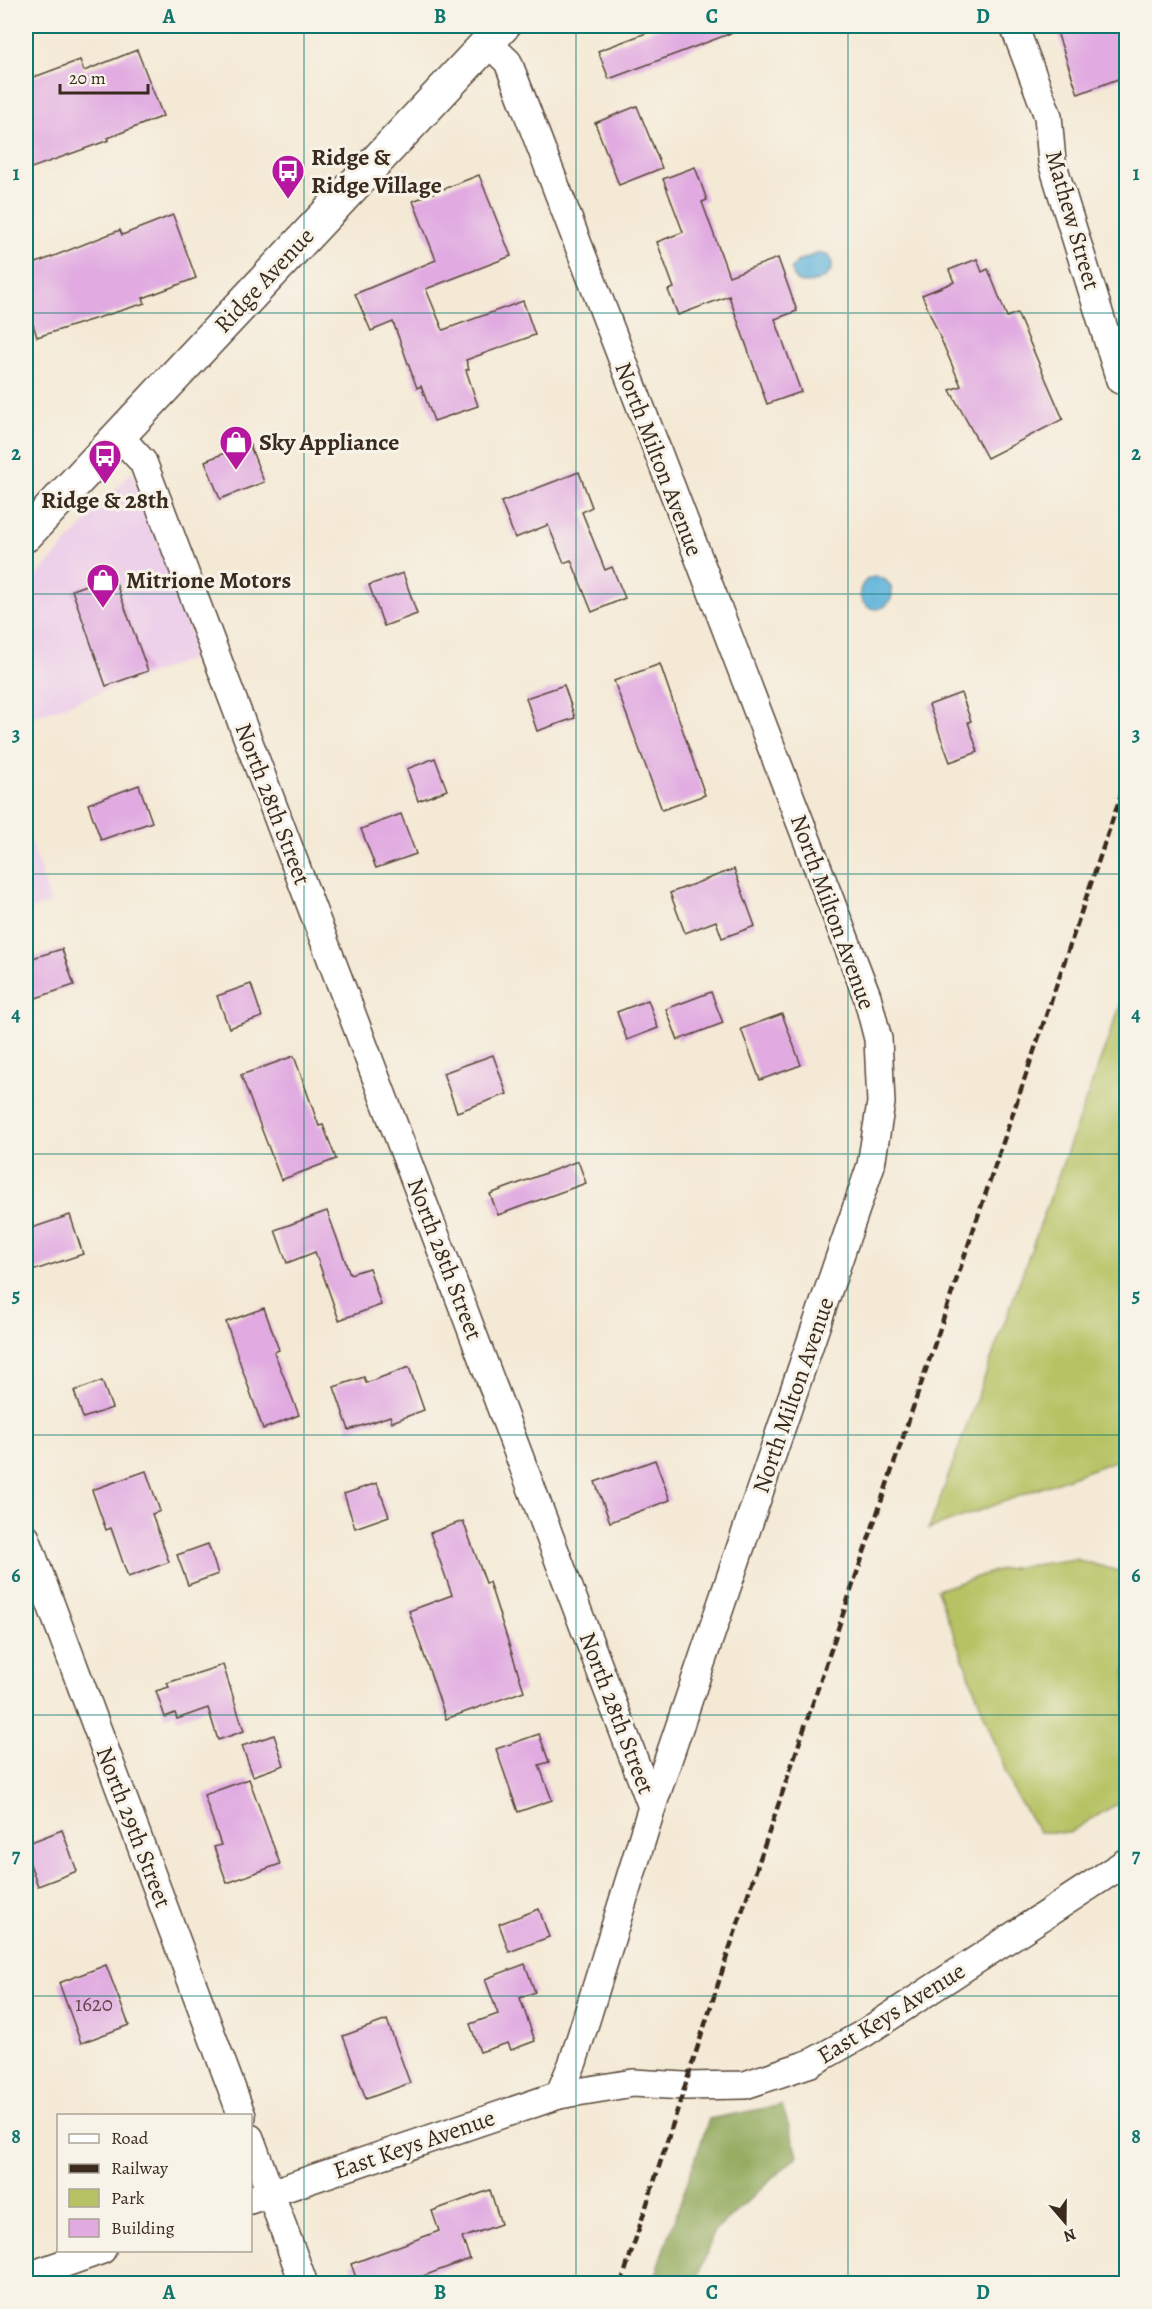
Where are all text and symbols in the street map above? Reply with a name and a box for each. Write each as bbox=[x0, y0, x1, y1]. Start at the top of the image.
text: A bbox=[162, 3, 176, 30]
text: B bbox=[434, 3, 446, 30]
text: C bbox=[706, 3, 718, 30]
text: D bbox=[976, 3, 990, 30]
scale bar bbox=[60, 57, 148, 95]
text: 20 m bbox=[69, 66, 106, 90]
place label: Ridge & Ridge Village bbox=[311, 141, 442, 201]
street label: Mathew Street bbox=[1038, 147, 1108, 293]
bus stop icon: Ridge & Ridge Village bbox=[270, 153, 306, 200]
text: 1 bbox=[12, 160, 20, 187]
text: 1 bbox=[1132, 160, 1140, 187]
street label: Ridge Avenue bbox=[207, 220, 321, 340]
street label: North Milton Avenue bbox=[607, 357, 711, 561]
shop icon: Sky Appliance bbox=[218, 424, 254, 471]
place label: Sky Appliance bbox=[259, 426, 399, 458]
bus stop icon: Ridge & 28th bbox=[87, 438, 123, 485]
text: 2 bbox=[11, 440, 21, 467]
text: 2 bbox=[1131, 440, 1141, 467]
place label: Ridge & 28th bbox=[41, 484, 169, 516]
shop icon: Mitrione Motors bbox=[85, 562, 121, 609]
place label: Mitrione Motors bbox=[126, 564, 291, 596]
street label: North 28th Street bbox=[227, 718, 319, 890]
text: 3 bbox=[12, 721, 20, 748]
text: 3 bbox=[1132, 721, 1140, 748]
street label: North Milton Avenue bbox=[783, 810, 883, 1014]
text: 4 bbox=[11, 1001, 21, 1028]
text: 4 bbox=[1131, 1001, 1141, 1028]
street label: North 28th Street bbox=[399, 1173, 491, 1345]
text: 5 bbox=[12, 1282, 20, 1309]
text: 5 bbox=[1132, 1282, 1140, 1309]
street label: North Milton Avenue bbox=[744, 1293, 842, 1497]
text: 6 bbox=[11, 1562, 21, 1589]
text: 6 bbox=[1131, 1562, 1141, 1589]
street label: North 28th Street bbox=[571, 1627, 663, 1799]
street label: North 29th Street bbox=[89, 1742, 179, 1912]
text: 7 bbox=[12, 1842, 21, 1869]
text: 7 bbox=[1132, 1842, 1141, 1869]
street label: East Keys Avenue bbox=[811, 1955, 971, 2071]
house number: 1620 bbox=[75, 1990, 113, 2018]
street label: East Keys Avenue bbox=[329, 2101, 499, 2187]
legend bbox=[57, 2114, 252, 2252]
text: 8 bbox=[11, 2123, 21, 2150]
text: 8 bbox=[1131, 2123, 1141, 2150]
text: Road bbox=[111, 2126, 149, 2150]
text: Railway bbox=[111, 2156, 169, 2180]
text: Park bbox=[111, 2186, 145, 2210]
north arrow bbox=[1035, 2192, 1095, 2252]
text: Building bbox=[111, 2216, 175, 2240]
text: N bbox=[1060, 2223, 1079, 2248]
text: A bbox=[162, 2279, 176, 2306]
text: B bbox=[434, 2279, 446, 2306]
text: C bbox=[706, 2279, 718, 2306]
text: D bbox=[976, 2279, 990, 2306]

